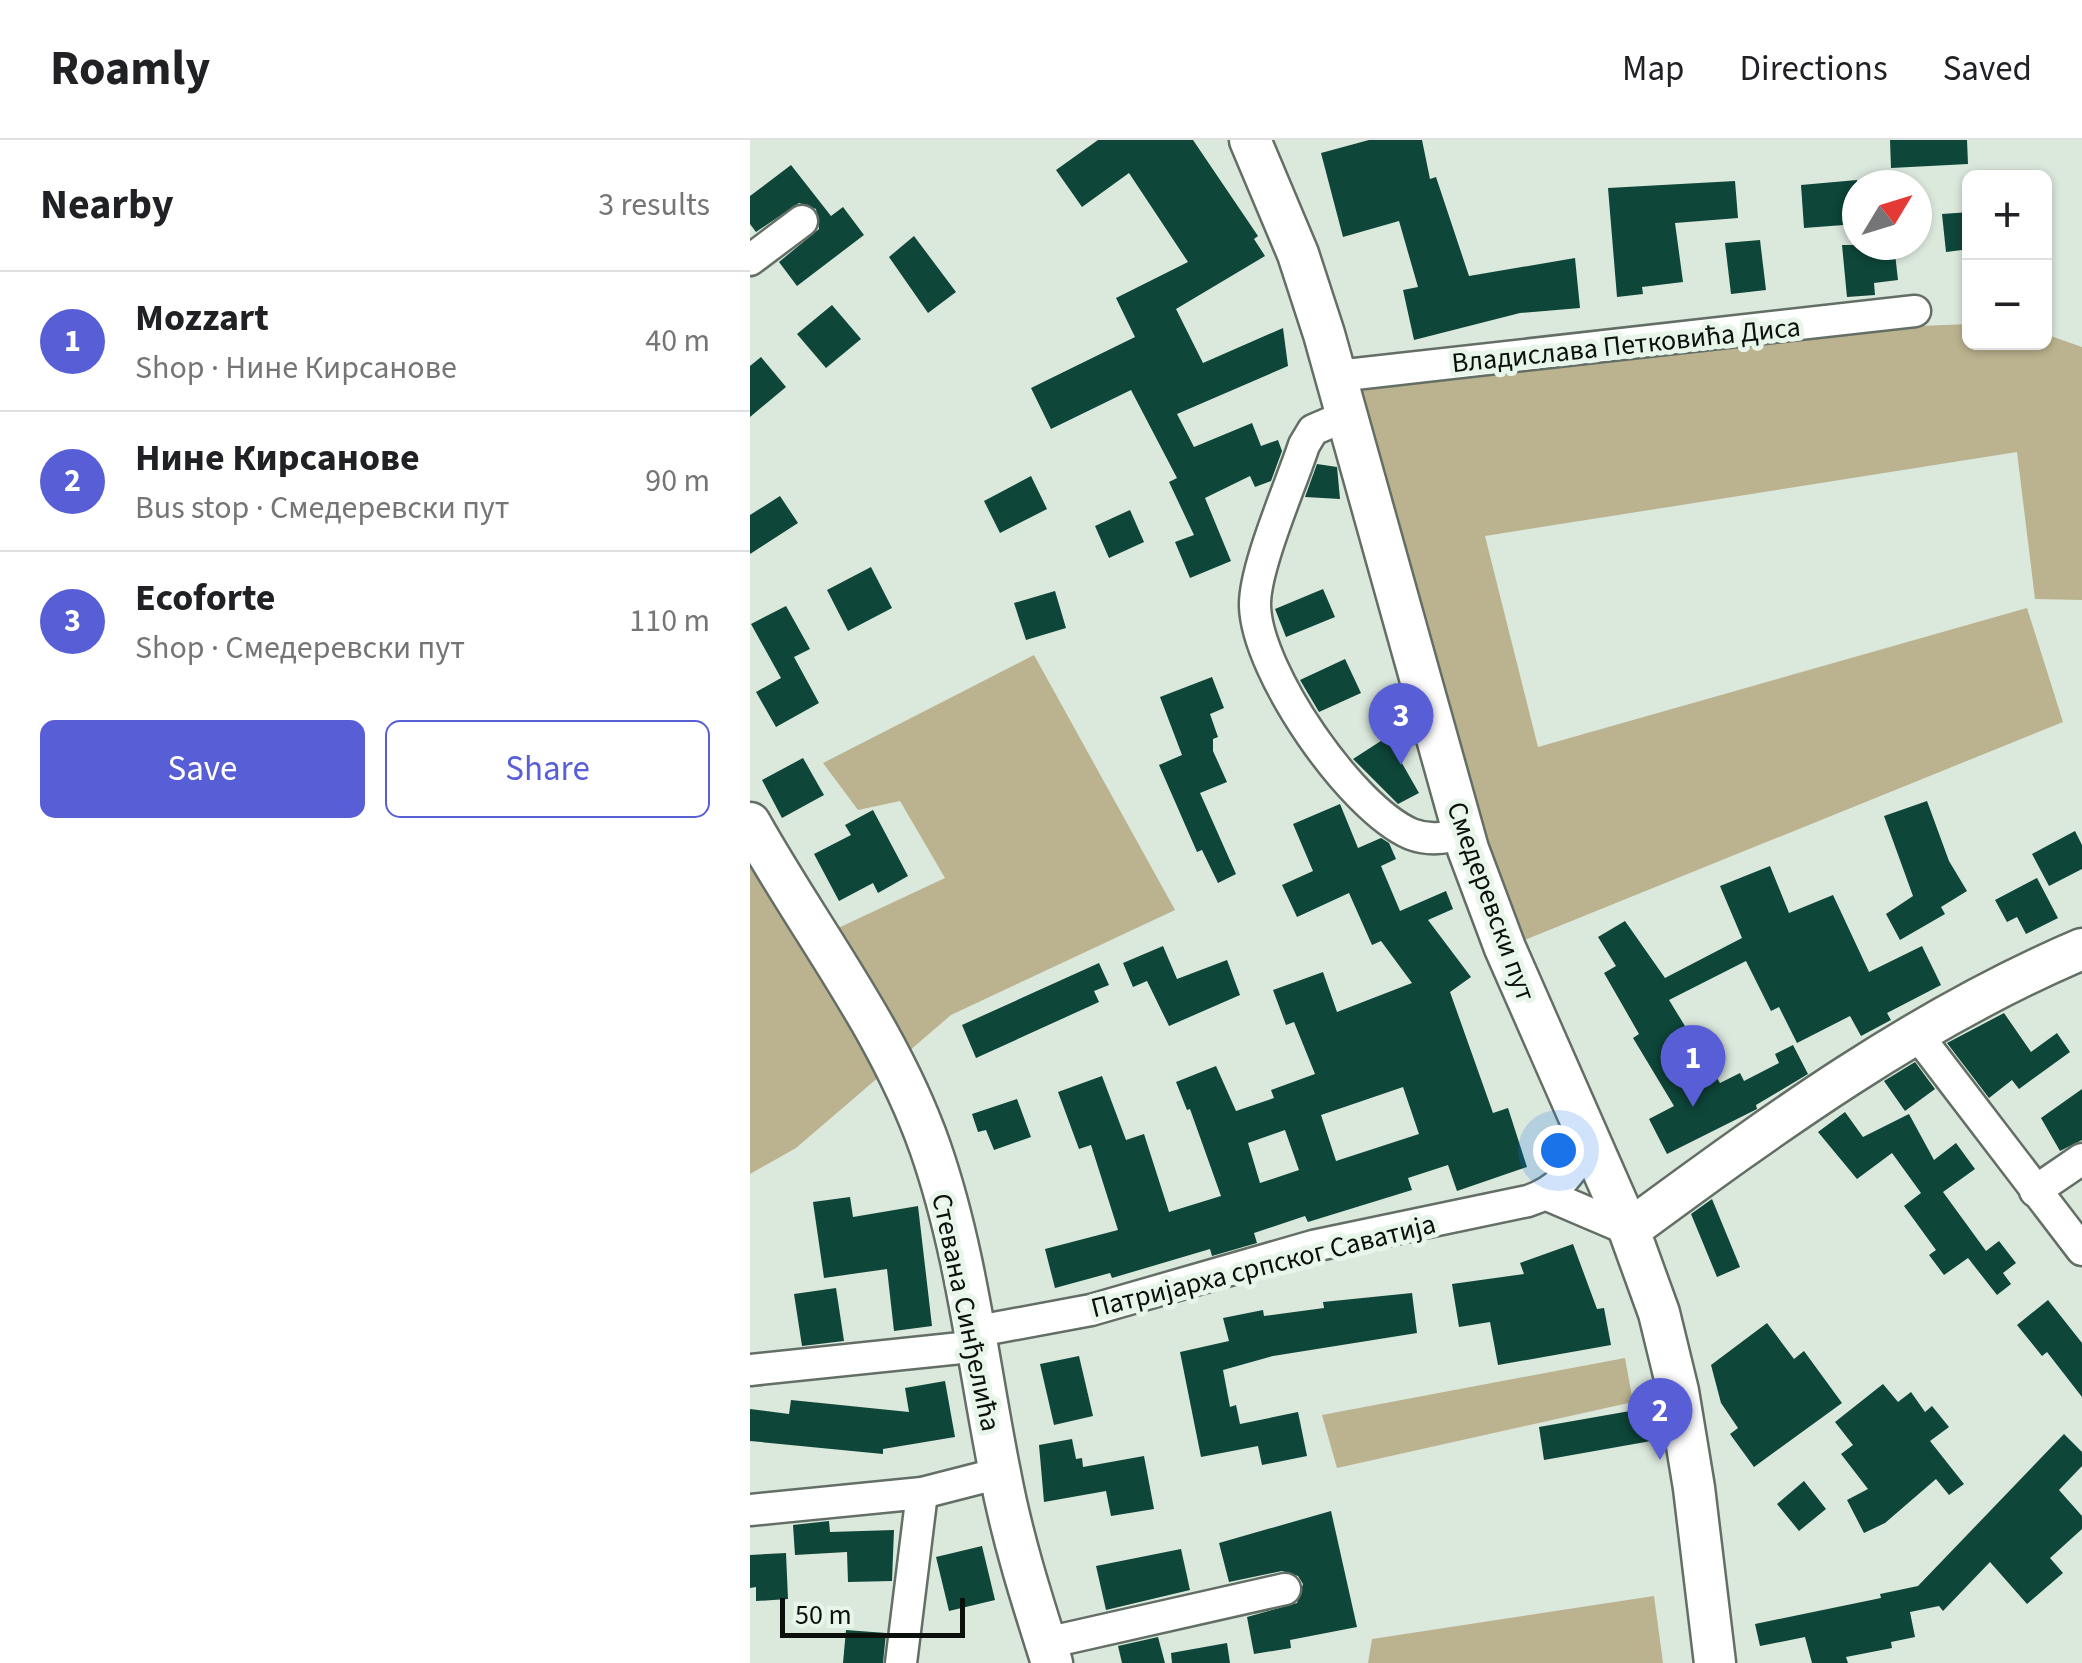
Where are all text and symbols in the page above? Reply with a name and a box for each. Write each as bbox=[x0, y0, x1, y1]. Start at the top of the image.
text: Roamly bbox=[50, 35, 210, 103]
text: Map bbox=[1622, 44, 1685, 94]
text: Directions bbox=[1740, 44, 1888, 94]
text: Saved bbox=[1943, 44, 2032, 94]
north arrow bbox=[1842, 170, 1932, 260]
map controls bbox=[1962, 170, 2052, 350]
button: + bbox=[1962, 170, 2052, 260]
text: Nearby bbox=[40, 175, 174, 235]
text: 3 results bbox=[598, 182, 710, 228]
button: − bbox=[1962, 260, 2052, 350]
text: Mozzart bbox=[135, 291, 269, 345]
street label: Владислава Петковића Диса bbox=[1450, 307, 1803, 383]
text: 1 bbox=[64, 318, 81, 364]
text: 40 m bbox=[645, 318, 710, 364]
text: Shop · Нине Кирсанове bbox=[135, 345, 457, 391]
text: Нине Кирсанове bbox=[135, 431, 420, 485]
text: 2 bbox=[64, 458, 81, 504]
text: 90 m bbox=[645, 458, 710, 504]
text: Bus stop · Смедеревски пут bbox=[135, 485, 510, 531]
text: Ecoforte bbox=[135, 571, 275, 625]
text: 3 bbox=[64, 598, 81, 644]
text: 110 m bbox=[629, 598, 710, 644]
text: Shop · Смедеревски пут bbox=[135, 625, 465, 671]
pin: 3 bbox=[1368, 682, 1434, 765]
button: Save bbox=[40, 720, 365, 818]
button: Share bbox=[385, 720, 710, 818]
street label: Смедеревски пут bbox=[1436, 796, 1546, 1007]
pin: 1 bbox=[1660, 1024, 1726, 1107]
your location bbox=[1533, 1125, 1584, 1176]
street label: Стевана Синђелића bbox=[921, 1190, 1011, 1435]
street label: Патријарха српског Саватија bbox=[1087, 1204, 1440, 1328]
pin: 2 bbox=[1628, 1378, 1692, 1460]
scale bar bbox=[780, 1593, 965, 1638]
text: 50 m bbox=[795, 1595, 852, 1635]

